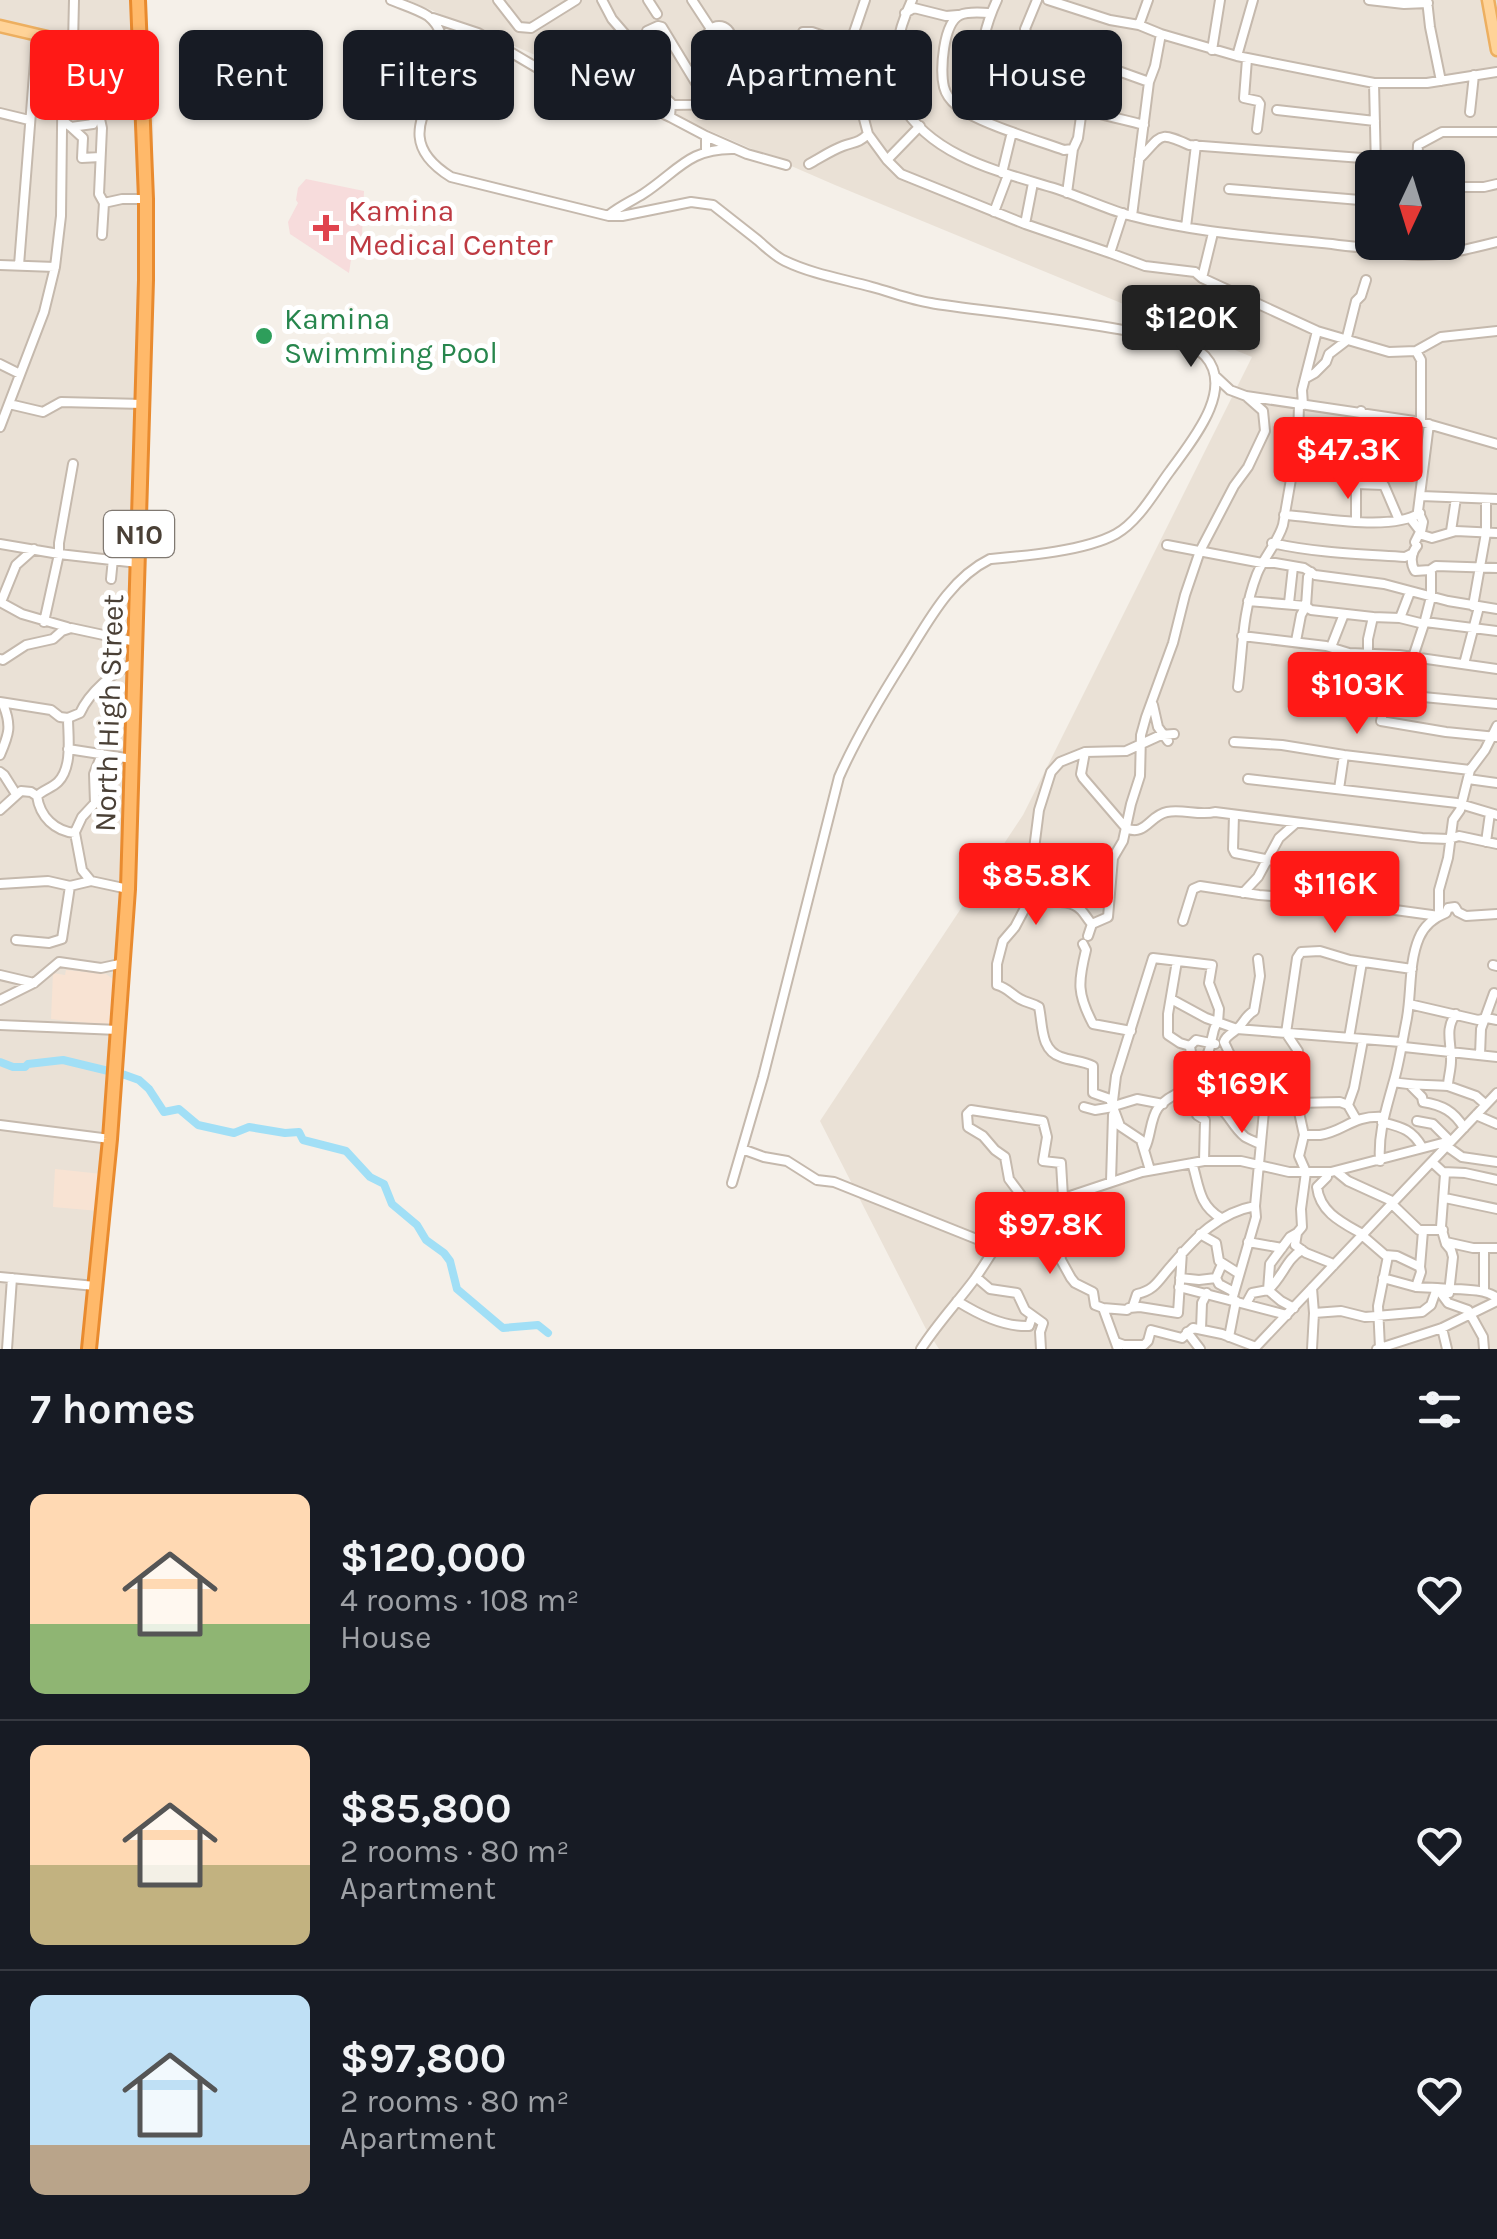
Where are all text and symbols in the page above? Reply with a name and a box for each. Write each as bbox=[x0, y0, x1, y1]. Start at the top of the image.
chip: Buy bbox=[30, 30, 159, 120]
chip: Rent bbox=[179, 30, 323, 120]
chip: Filters bbox=[343, 30, 514, 120]
chip: New bbox=[534, 30, 671, 120]
chip: Apartment bbox=[691, 30, 932, 120]
chip: House bbox=[952, 30, 1122, 120]
north arrow bbox=[1355, 150, 1465, 260]
map controls bbox=[1355, 150, 1465, 260]
place label: Kamina Medical Center bbox=[348, 193, 553, 263]
marker: Kamina Medical Center bbox=[313, 215, 339, 241]
pin: $120K bbox=[1121, 285, 1261, 370]
text: $120K bbox=[1144, 299, 1238, 336]
place label: Kamina Swimming Pool bbox=[284, 301, 498, 371]
marker: Kamina Swimming Pool bbox=[253, 325, 275, 347]
pin: $47.3K bbox=[1267, 417, 1429, 502]
text: $47.3K bbox=[1296, 431, 1400, 468]
road number: N10 bbox=[104, 511, 174, 557]
street label: North High Street bbox=[87, 594, 131, 832]
pin: $103K bbox=[1287, 652, 1427, 737]
text: $103K bbox=[1310, 666, 1404, 703]
pin: $85.8K bbox=[955, 843, 1117, 928]
pin: $116K bbox=[1265, 851, 1405, 936]
text: $85.8K bbox=[981, 857, 1091, 894]
text: $116K bbox=[1292, 865, 1378, 902]
pin: $169K bbox=[1172, 1051, 1312, 1136]
text: $169K bbox=[1195, 1065, 1289, 1102]
pin: $97.8K bbox=[969, 1192, 1131, 1277]
text: $97.8K bbox=[997, 1206, 1103, 1243]
icon: filters bbox=[1412, 1382, 1467, 1437]
text: 7 homes bbox=[30, 1384, 196, 1434]
text: $120,000 bbox=[340, 1532, 526, 1582]
icon: home bbox=[110, 1534, 230, 1654]
icon: heart bbox=[1412, 1567, 1467, 1622]
text: 4 rooms · 108 m² bbox=[340, 1582, 579, 1619]
text: House bbox=[340, 1619, 432, 1656]
text: $85,800 bbox=[340, 1783, 511, 1833]
icon: home bbox=[110, 1785, 230, 1905]
icon: heart bbox=[1412, 1818, 1467, 1873]
text: 2 rooms · 80 m² bbox=[340, 1833, 569, 1870]
text: Apartment bbox=[340, 1870, 496, 1907]
text: $97,800 bbox=[340, 2033, 506, 2083]
icon: home bbox=[110, 2035, 230, 2155]
icon: heart bbox=[1412, 2068, 1467, 2123]
text: 2 rooms · 80 m² bbox=[340, 2083, 569, 2120]
text: Apartment bbox=[340, 2120, 496, 2157]

